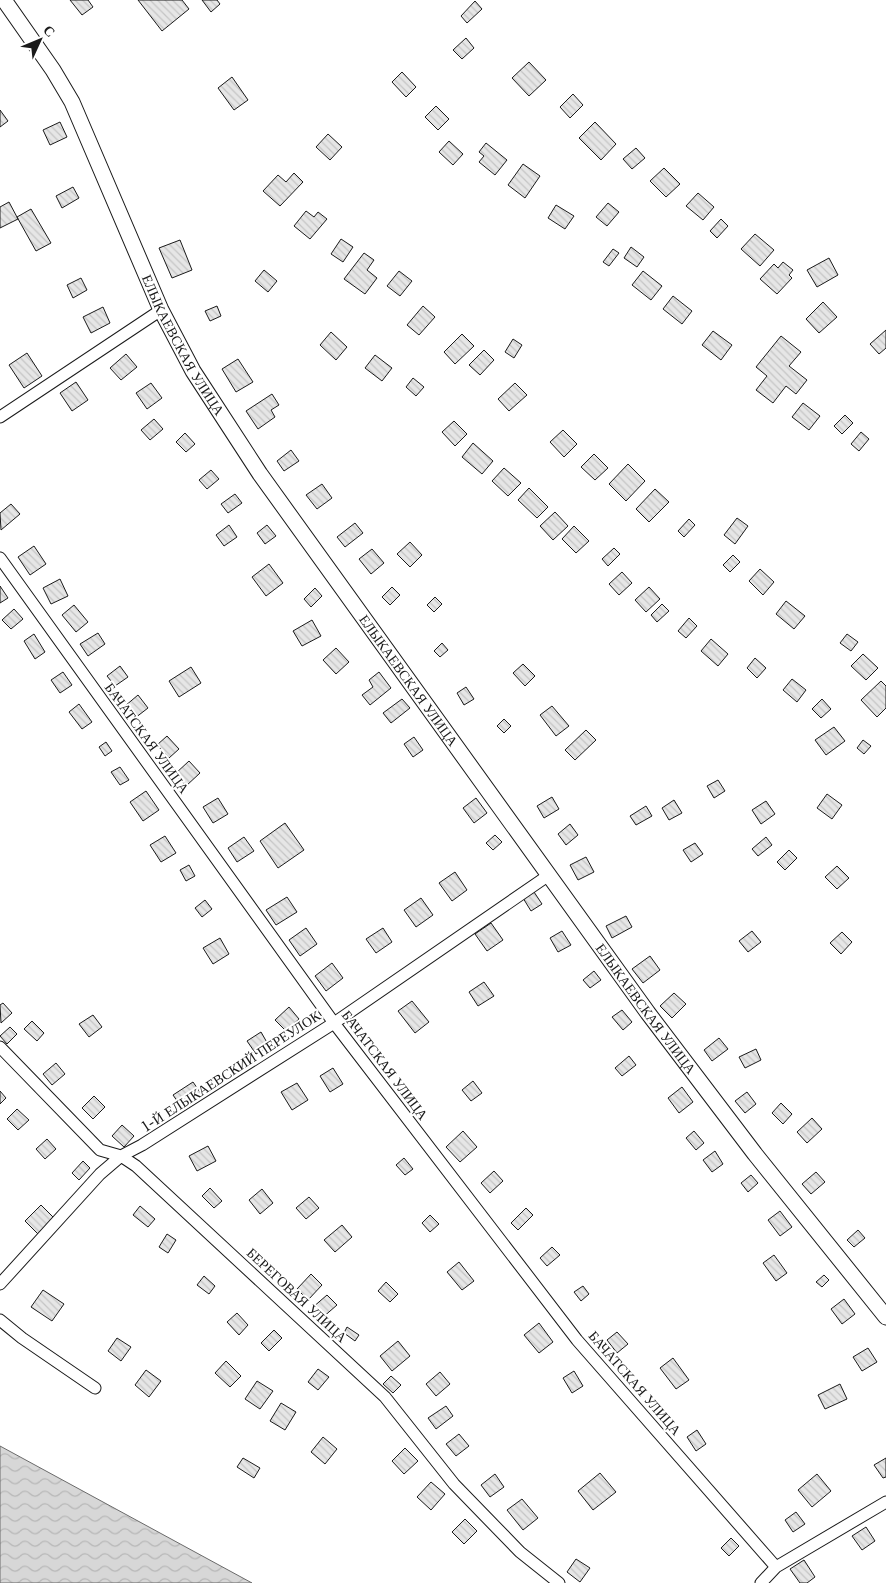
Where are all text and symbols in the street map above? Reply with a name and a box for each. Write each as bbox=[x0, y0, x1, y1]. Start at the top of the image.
north arrow bbox=[15, 15, 65, 65]
text: С bbox=[39, 21, 59, 41]
street label: ЕЛЫКАЕВСКАЯ УЛИЦА bbox=[138, 272, 229, 420]
street label: ЕЛЫКАЕВСКАЯ УЛИЦА bbox=[355, 611, 463, 750]
street label: БАЧАТСКАЯ УЛИЦА bbox=[101, 679, 194, 798]
street label: ЕЛЫКАЕВСКАЯ УЛИЦА bbox=[592, 940, 701, 1078]
street label: 1-Й ЕЛЫКАЕВСКИЙ ПЕРЕУЛОК bbox=[138, 1006, 324, 1136]
street label: БАЧАТСКАЯ УЛИЦА bbox=[338, 1007, 433, 1124]
street label: БЕРЕГОВАЯ УЛИЦА bbox=[243, 1244, 352, 1347]
street label: БАЧАТСКАЯ УЛИЦА bbox=[585, 1327, 686, 1440]

